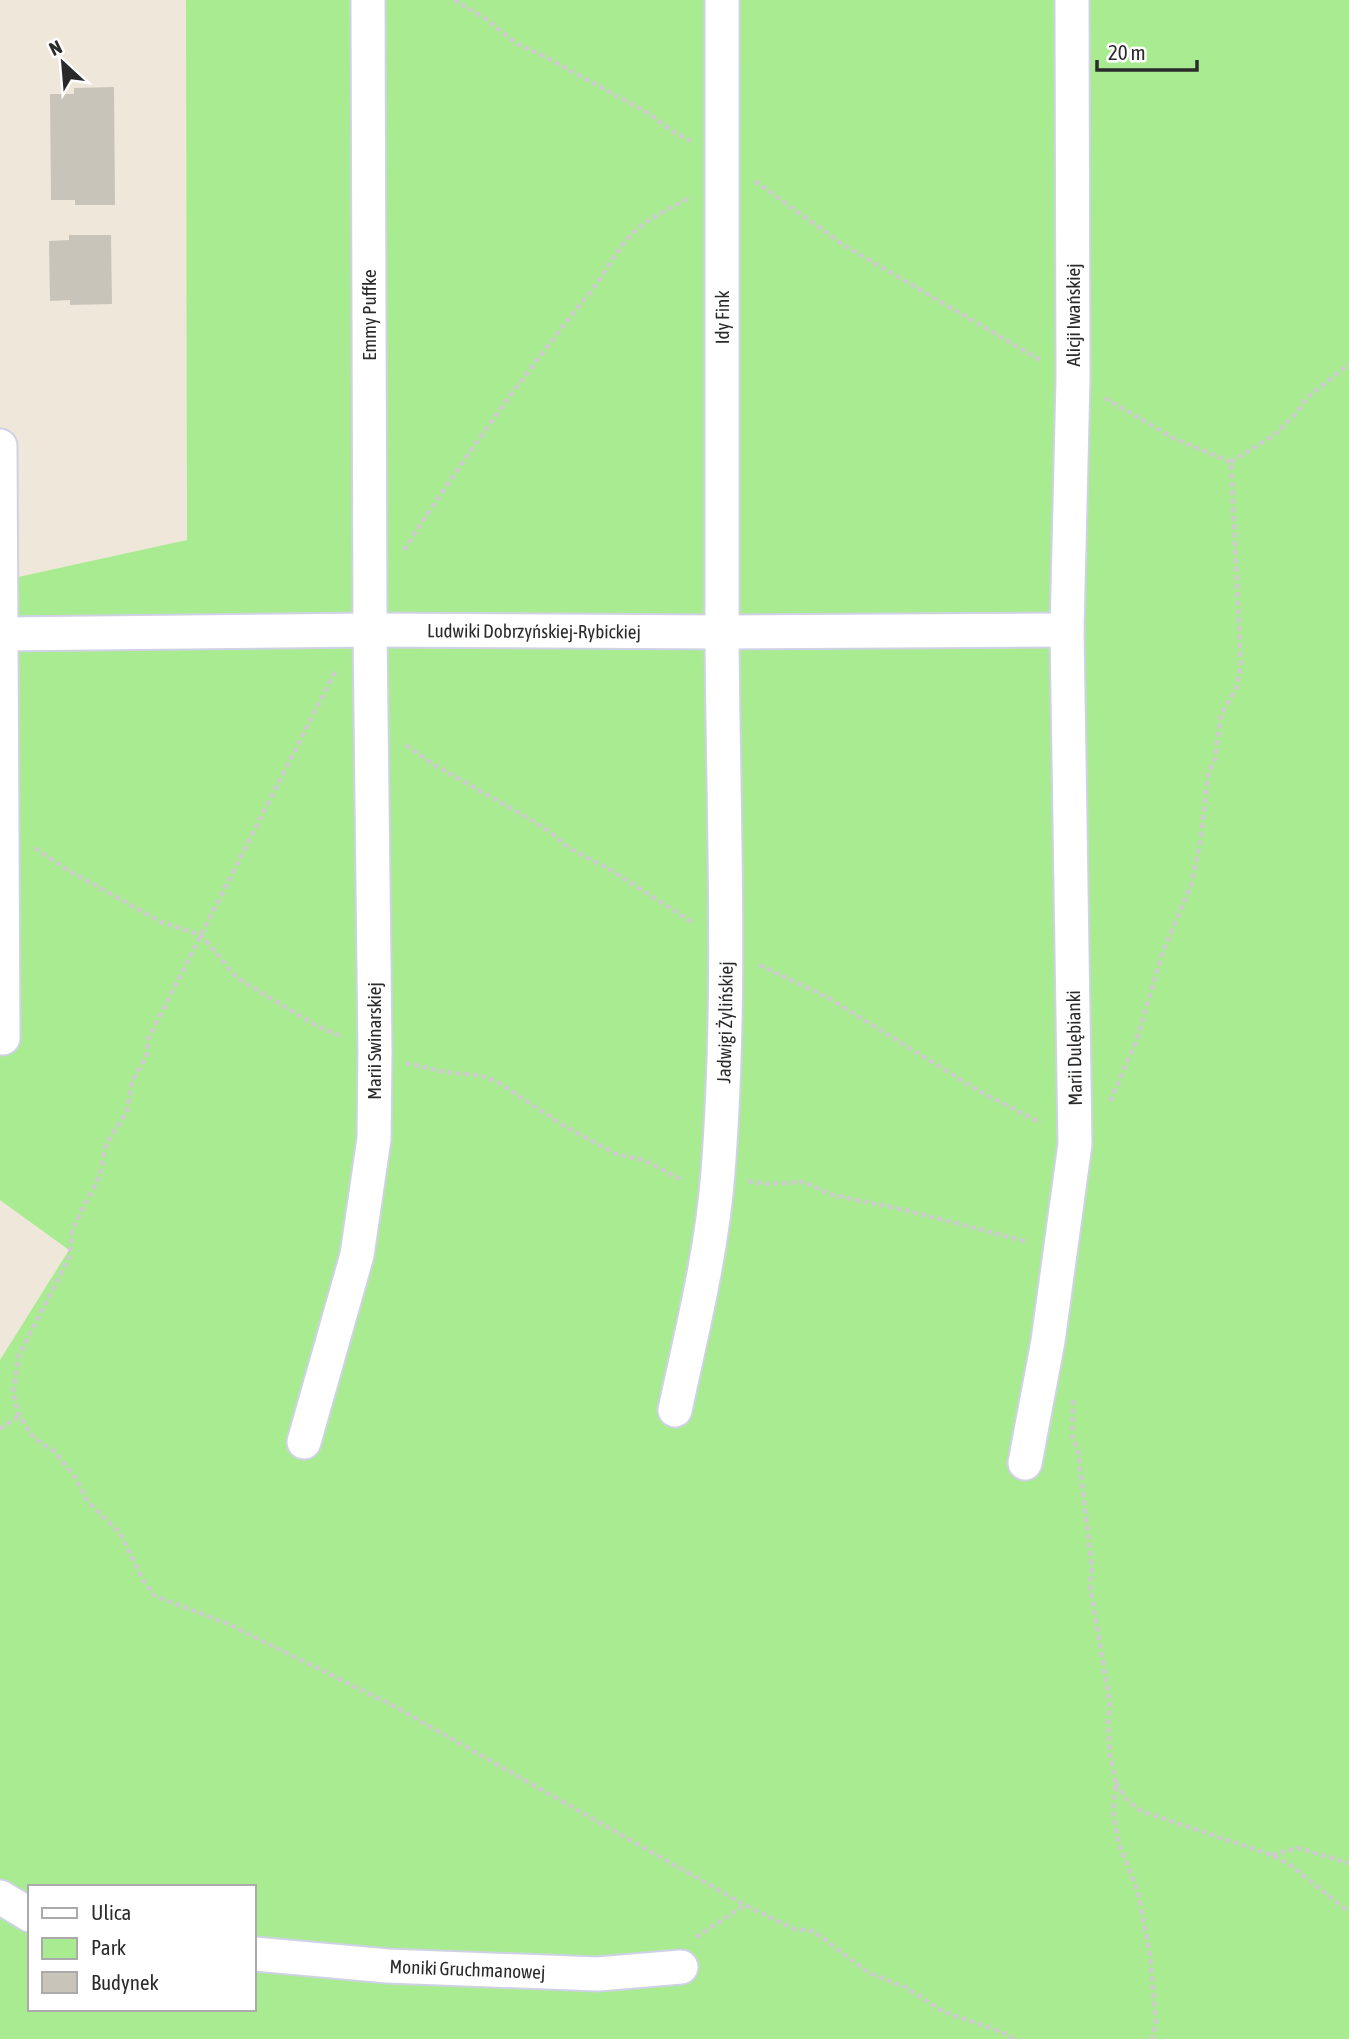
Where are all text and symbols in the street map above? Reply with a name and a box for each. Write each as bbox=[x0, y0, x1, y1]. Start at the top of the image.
north arrow bbox=[28, 28, 98, 98]
scale bar bbox=[1097, 28, 1197, 72]
text: N bbox=[46, 35, 65, 60]
text: 20 m bbox=[1108, 40, 1146, 64]
street label: Alicji Iwańskiej bbox=[1062, 264, 1084, 367]
street label: Emmy Puffke bbox=[358, 269, 380, 361]
street label: Idy Fink bbox=[711, 290, 733, 344]
street label: Ludwiki Dobrzyńskiej-Rybickiej bbox=[427, 619, 641, 643]
street label: Jadwigi Żylińskiej bbox=[712, 961, 737, 1084]
street label: Marii Swinarskiej bbox=[363, 982, 385, 1100]
street label: Marii Dulębianki bbox=[1062, 990, 1086, 1106]
legend bbox=[28, 1885, 256, 2011]
text: Ulica bbox=[91, 1900, 131, 1924]
text: Park bbox=[91, 1935, 126, 1959]
street label: Moniki Gruchmanowej bbox=[389, 1955, 546, 1983]
text: Budynek bbox=[91, 1970, 159, 1994]

